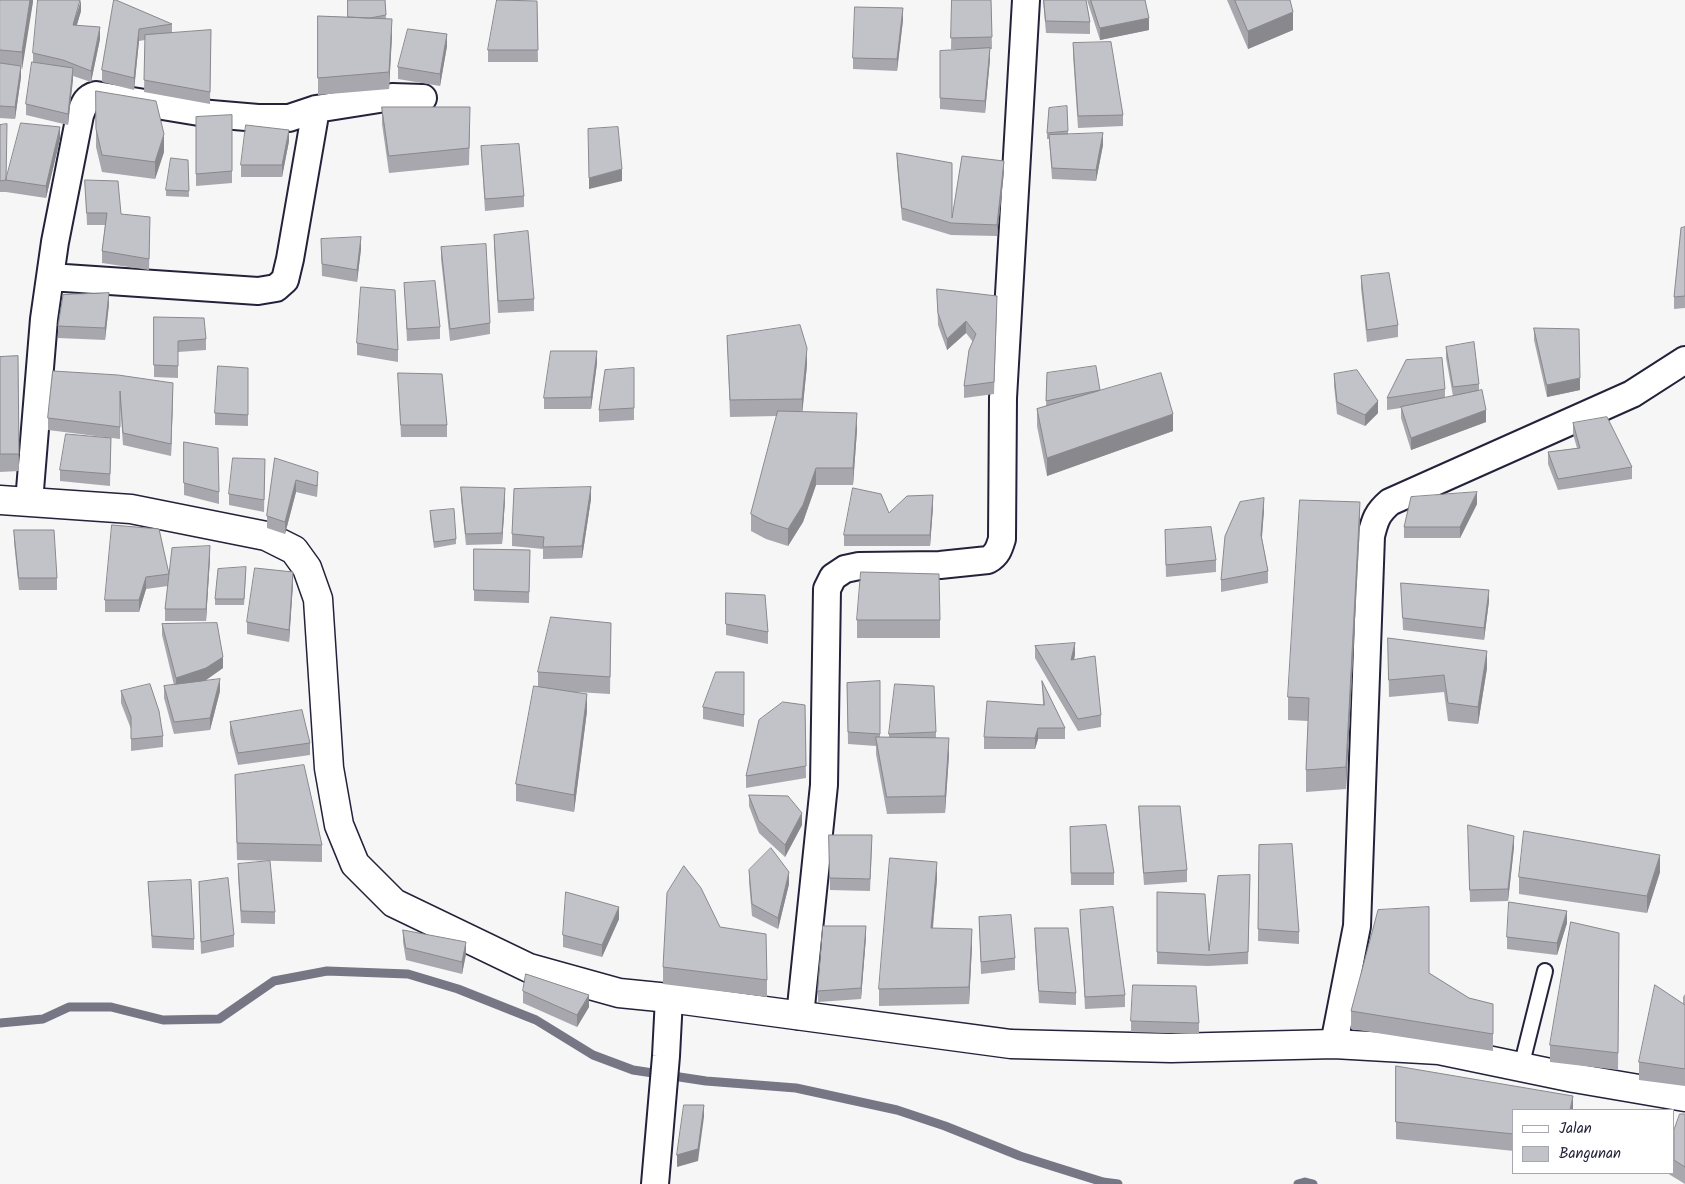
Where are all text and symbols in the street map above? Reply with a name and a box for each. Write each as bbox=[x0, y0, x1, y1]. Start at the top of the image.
legend bbox=[1512, 1109, 1675, 1174]
text: Jalan bbox=[1559, 1117, 1592, 1141]
text: Bangunan bbox=[1559, 1142, 1621, 1166]

